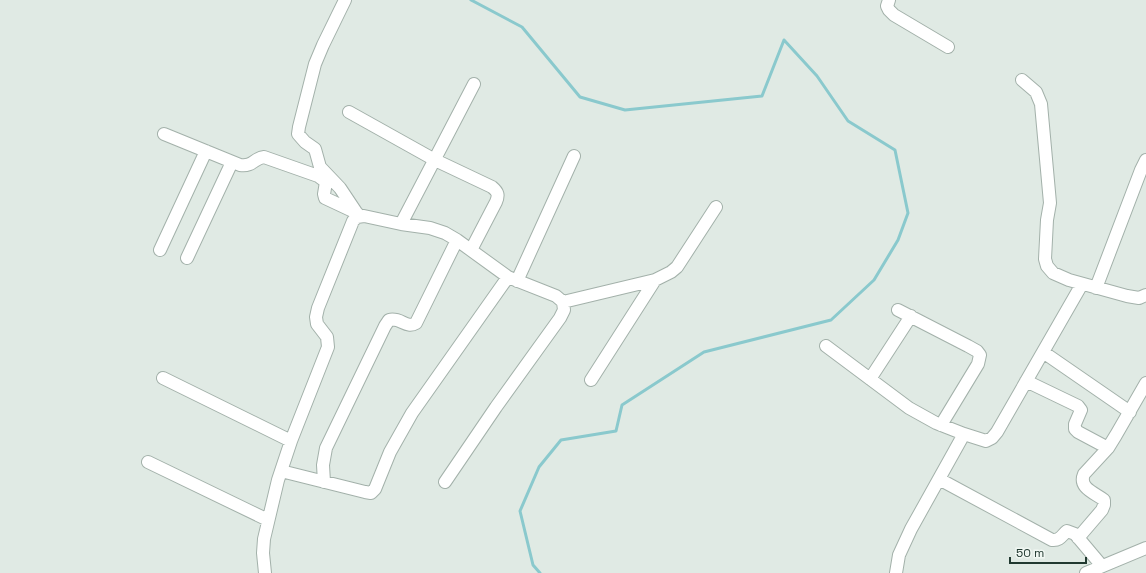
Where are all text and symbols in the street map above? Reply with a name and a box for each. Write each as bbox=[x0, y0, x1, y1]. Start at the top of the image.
scale bar bbox=[1010, 539, 1086, 565]
text: 50 m bbox=[1016, 545, 1044, 561]

